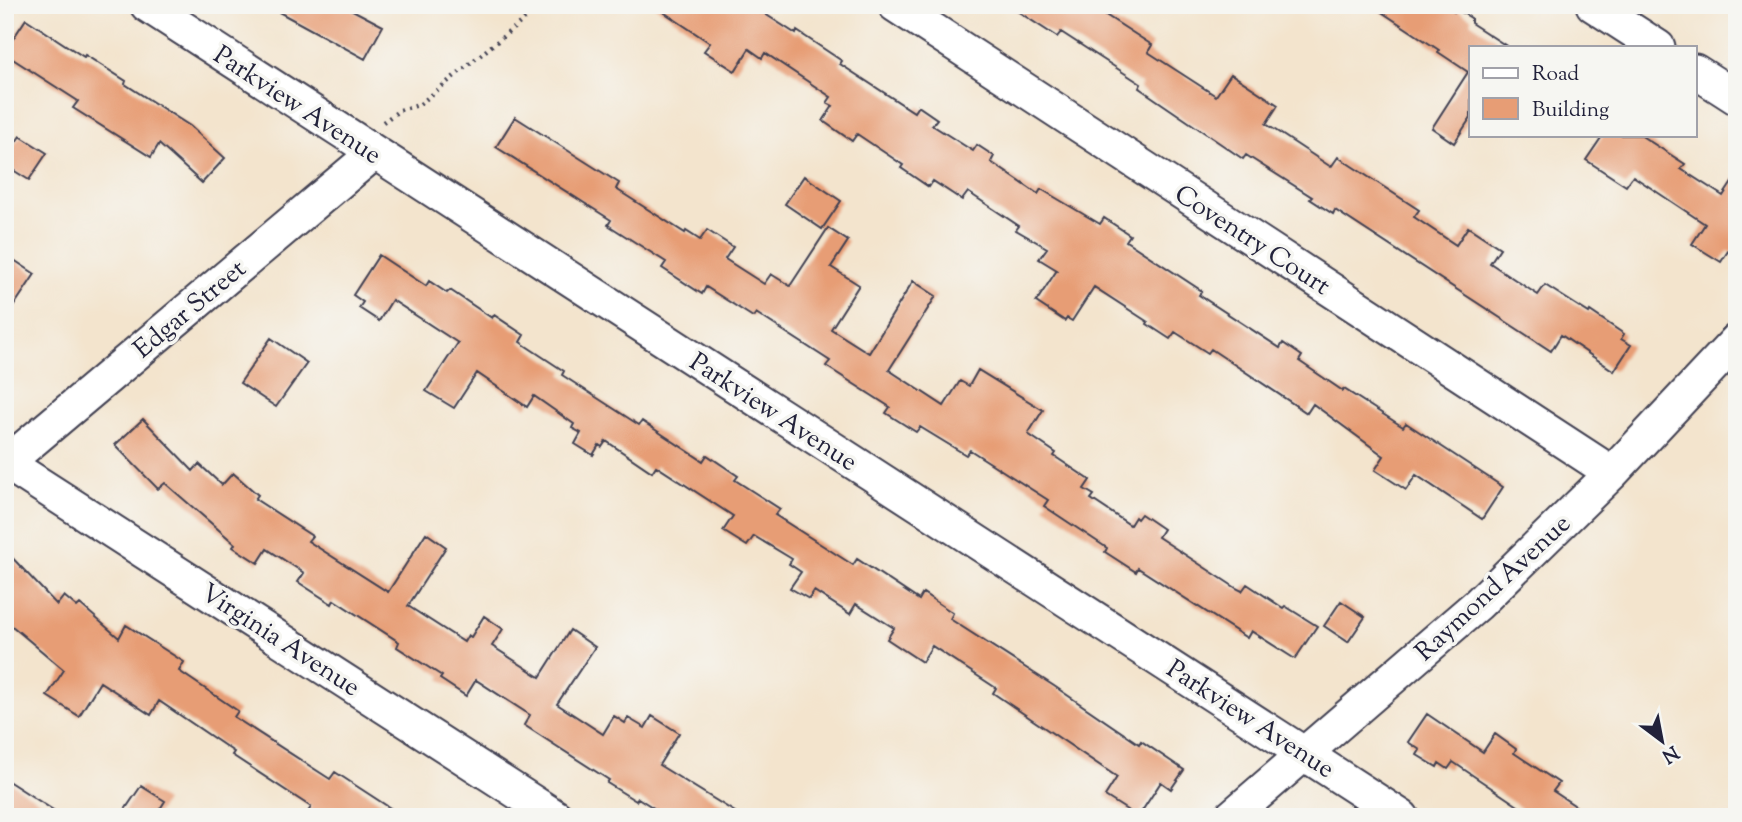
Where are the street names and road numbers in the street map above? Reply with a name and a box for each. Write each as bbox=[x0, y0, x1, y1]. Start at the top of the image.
street label: Parkview Avenue bbox=[205, 38, 388, 174]
street label: Coventry Court bbox=[1167, 177, 1337, 305]
street label: Edgar Street bbox=[126, 252, 255, 368]
street label: Parkview Avenue bbox=[681, 345, 864, 481]
street label: Raymond Avenue bbox=[1408, 507, 1580, 671]
street label: Virginia Avenue bbox=[193, 576, 367, 707]
street label: Parkview Avenue bbox=[1158, 652, 1341, 788]

